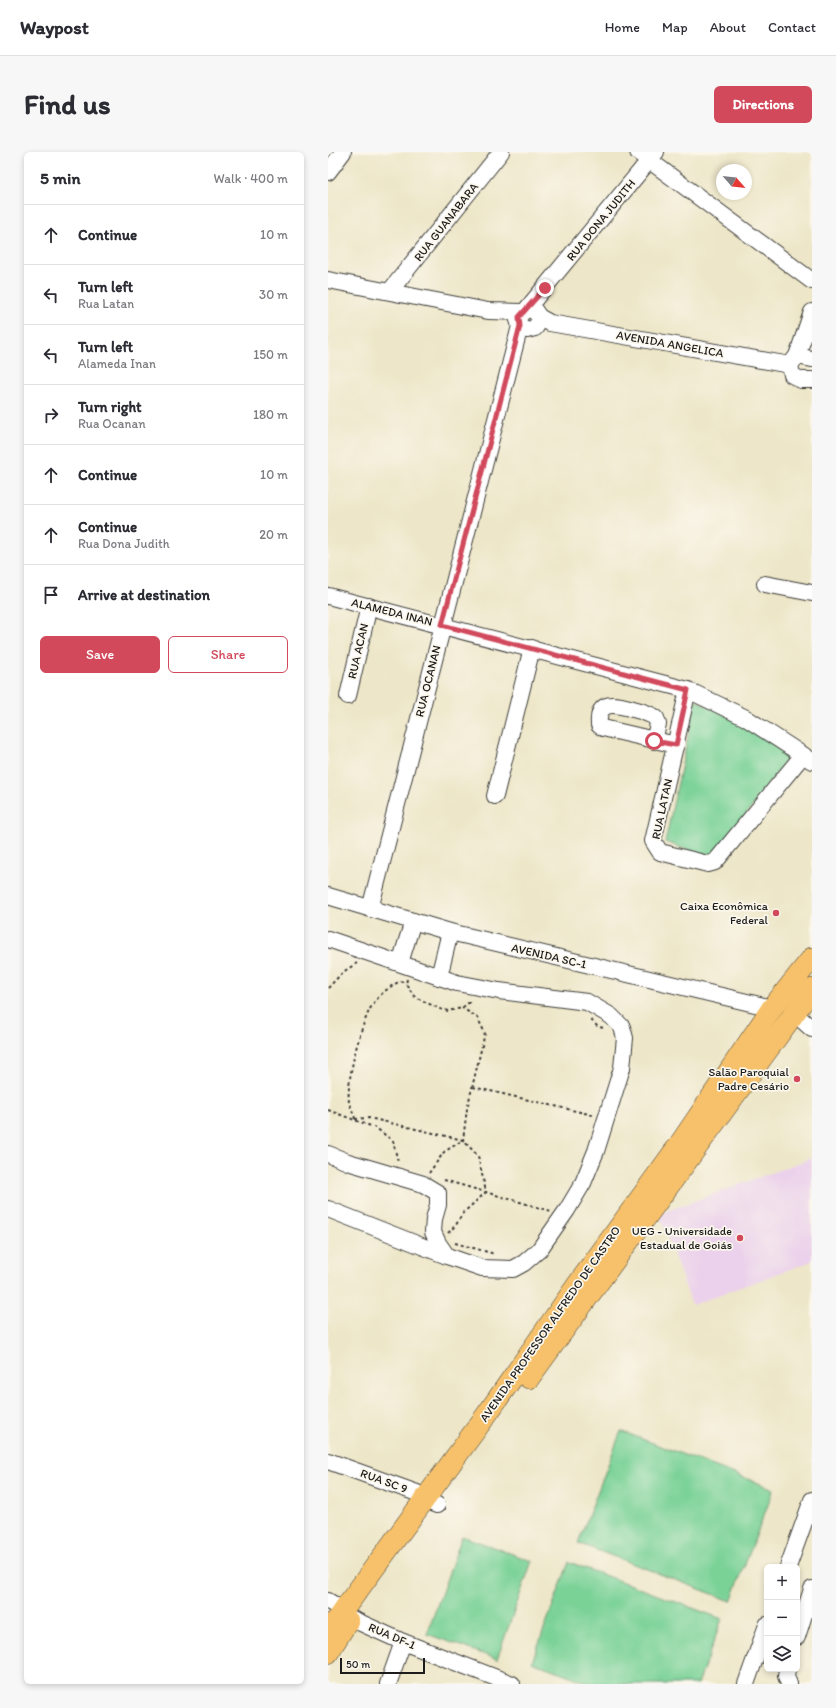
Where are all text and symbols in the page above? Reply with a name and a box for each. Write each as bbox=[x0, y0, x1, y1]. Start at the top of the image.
text: Waypost bbox=[20, 16, 89, 39]
text: Home bbox=[605, 19, 640, 36]
text: Map bbox=[662, 19, 688, 36]
text: About bbox=[710, 19, 746, 36]
text: Contact bbox=[768, 19, 816, 36]
button: Directions bbox=[714, 86, 812, 123]
text: Find us bbox=[24, 87, 111, 121]
north arrow bbox=[716, 164, 752, 200]
text: 5 min bbox=[40, 168, 80, 188]
text: Walk · 400 m bbox=[214, 171, 288, 186]
street label: RUA DONA JUDITH bbox=[564, 176, 638, 264]
street label: RUA GUANABARA bbox=[411, 180, 481, 264]
icon: ahead bbox=[40, 224, 62, 246]
text: Continue bbox=[78, 226, 137, 244]
text: 10 m bbox=[260, 227, 288, 242]
text: Turn left bbox=[78, 278, 133, 296]
route end bbox=[536, 279, 554, 297]
icon: left bbox=[40, 284, 62, 306]
text: 30 m bbox=[259, 287, 288, 302]
text: Rua Latan bbox=[78, 296, 134, 311]
street label: AVENIDA ANGELICA bbox=[615, 328, 725, 360]
text: Turn left bbox=[78, 338, 133, 356]
icon: left bbox=[40, 344, 62, 366]
text: 150 m bbox=[253, 347, 288, 362]
text: Alameda Inan bbox=[78, 356, 156, 371]
text: Turn right bbox=[78, 398, 142, 416]
icon: right bbox=[40, 404, 62, 426]
text: 180 m bbox=[253, 407, 288, 422]
text: Rua Ocanan bbox=[78, 416, 146, 431]
icon: ahead bbox=[40, 464, 62, 486]
text: Continue bbox=[78, 466, 137, 484]
text: 10 m bbox=[260, 467, 288, 482]
text: Continue bbox=[78, 518, 137, 536]
icon: ahead bbox=[40, 524, 62, 546]
text: 20 m bbox=[259, 527, 288, 542]
text: Rua Dona Judith bbox=[78, 536, 170, 551]
icon: arrive bbox=[40, 584, 62, 606]
text: Arrive at destination bbox=[78, 586, 210, 604]
street label: ALAMEDA INAN bbox=[350, 595, 434, 629]
street label: RUA ACAN bbox=[345, 622, 371, 680]
button: Save bbox=[40, 636, 160, 673]
button: Share bbox=[168, 636, 288, 673]
street label: RUA OCANAN bbox=[412, 644, 444, 718]
route start bbox=[645, 732, 663, 750]
street label: RUA LATAN bbox=[649, 777, 675, 841]
place label: Caixa Econômica Federal bbox=[680, 899, 769, 927]
marker: Caixa Econômica Federal bbox=[771, 908, 781, 918]
street label: AVENIDA SC-1 bbox=[510, 941, 588, 972]
place label: Salão Paroquial Padre Cesário bbox=[708, 1065, 790, 1093]
marker: Salão Paroquial Padre Cesário bbox=[792, 1074, 802, 1084]
street label: AVENIDA PROFESSOR ALFREDO DE CASTRO bbox=[477, 1223, 623, 1424]
place label: UEG - Universidade Estadual de Goiás bbox=[632, 1224, 732, 1252]
marker: UEG - Universidade Estadual de Goiás bbox=[735, 1233, 745, 1243]
street label: RUA SC 9 bbox=[359, 1466, 409, 1496]
map controls bbox=[764, 1564, 800, 1672]
button: + bbox=[764, 1564, 800, 1600]
button: − bbox=[764, 1600, 800, 1636]
street label: RUA DF-1 bbox=[366, 1620, 418, 1652]
button: layers bbox=[764, 1636, 800, 1672]
scale bar bbox=[340, 1656, 425, 1675]
text: 50 m bbox=[346, 1658, 370, 1671]

